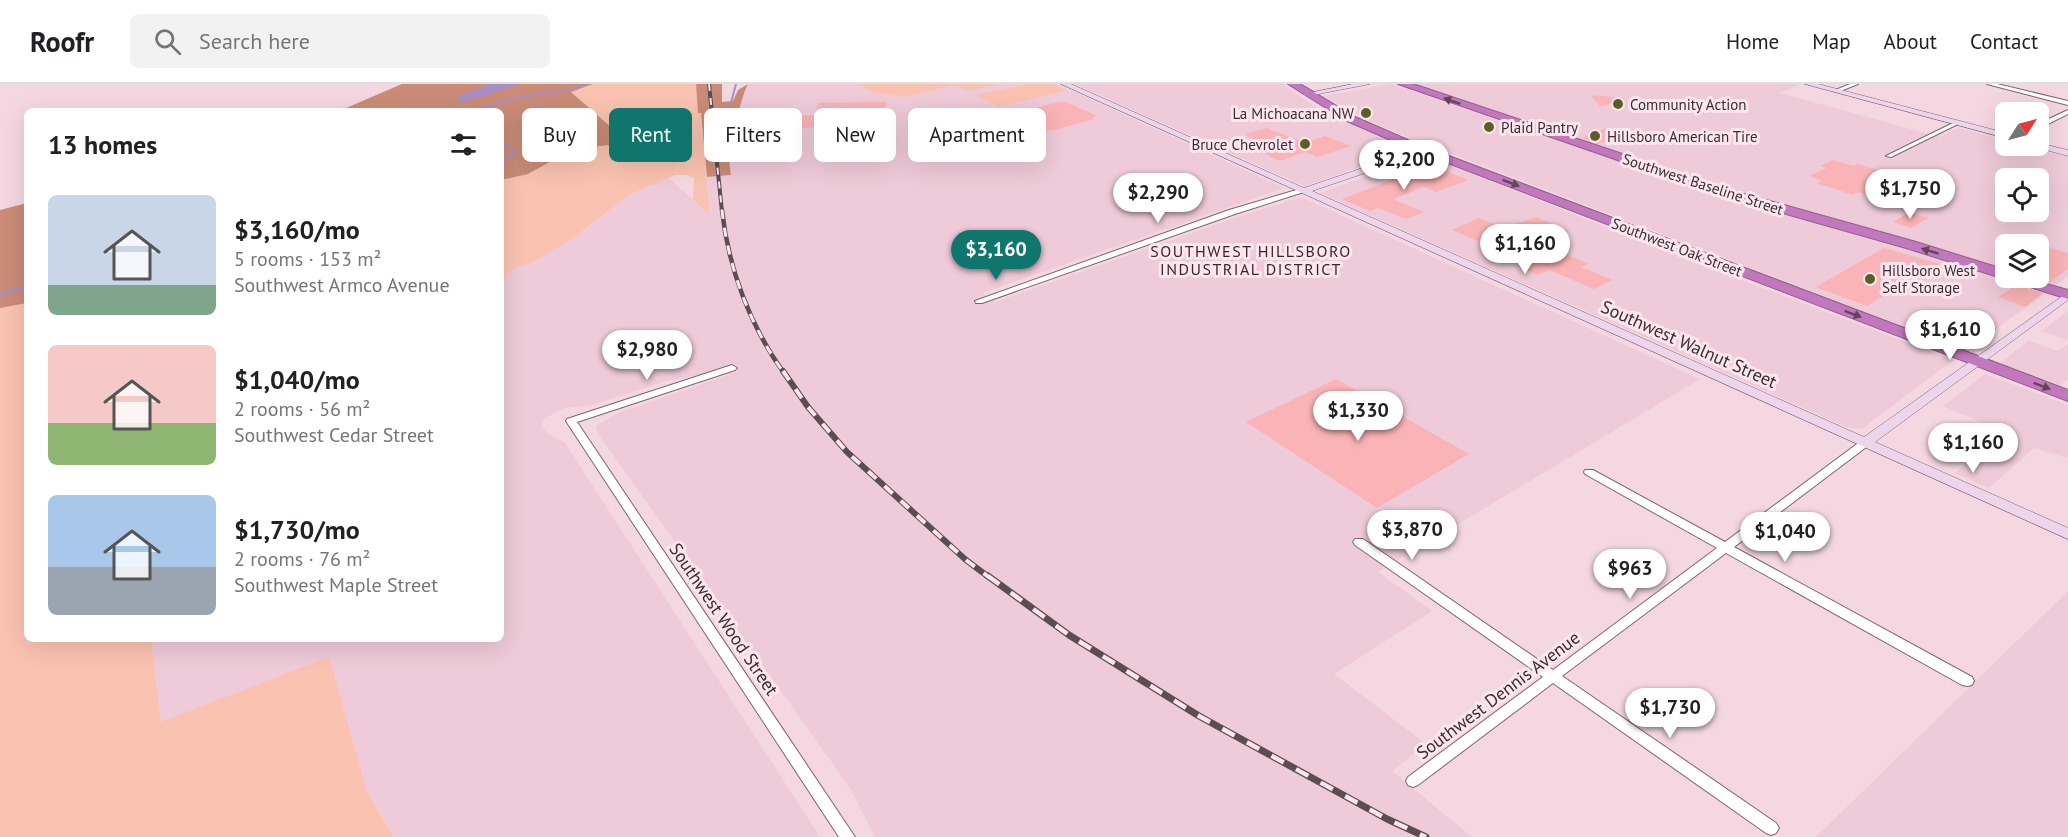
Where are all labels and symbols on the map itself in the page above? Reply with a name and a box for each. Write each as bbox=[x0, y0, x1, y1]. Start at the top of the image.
one-way arrow bbox=[1443, 95, 1461, 105]
place label: Community Action bbox=[1630, 95, 1747, 114]
marker: Community Action bbox=[1611, 97, 1625, 111]
north arrow bbox=[1995, 102, 2049, 156]
place label: La Michoacana NW bbox=[1232, 104, 1355, 123]
marker: La Michoacana NW bbox=[1359, 106, 1373, 120]
place label: Plaid Pantry bbox=[1501, 118, 1578, 137]
marker: Plaid Pantry bbox=[1482, 120, 1496, 134]
place label: Hillsboro American Tire bbox=[1607, 127, 1758, 146]
marker: Hillsboro American Tire bbox=[1588, 129, 1602, 143]
place label: Bruce Chevrolet bbox=[1191, 135, 1293, 154]
marker: Bruce Chevrolet bbox=[1298, 137, 1312, 151]
pin: $2,200 bbox=[1355, 140, 1453, 191]
street label: Southwest Baseline Street bbox=[1620, 149, 1786, 219]
pin: $1,750 bbox=[1861, 169, 1959, 220]
pin: $2,290 bbox=[1109, 173, 1207, 224]
one-way arrow bbox=[1502, 178, 1520, 188]
street label: Southwest Oak Street bbox=[1609, 213, 1745, 281]
pin: $1,160 bbox=[1476, 224, 1574, 275]
pin: $3,160 bbox=[947, 230, 1045, 281]
district label: SOUTHWEST HILLSBORO INDUSTRIAL DISTRICT bbox=[1150, 241, 1352, 279]
one-way arrow bbox=[1921, 246, 1939, 255]
place label: Hillsboro West Self Storage bbox=[1882, 261, 1975, 297]
marker: Hillsboro West Self Storage bbox=[1863, 272, 1877, 286]
street label: Southwest Walnut Street bbox=[1598, 295, 1780, 393]
one-way arrow bbox=[1844, 309, 1862, 319]
pin: $1,610 bbox=[1901, 310, 1999, 361]
pin: $2,980 bbox=[598, 330, 696, 381]
one-way arrow bbox=[2033, 381, 2051, 391]
pin: $1,330 bbox=[1309, 391, 1407, 442]
pin: $1,160 bbox=[1924, 423, 2022, 474]
pin: $3,870 bbox=[1363, 510, 1461, 561]
pin: $1,040 bbox=[1736, 512, 1834, 563]
street label: Southwest Wood Street bbox=[664, 538, 784, 700]
pin: $963 bbox=[1594, 549, 1666, 600]
street label: Southwest Dennis Avenue bbox=[1412, 626, 1584, 764]
pin: $1,730 bbox=[1621, 688, 1719, 739]

